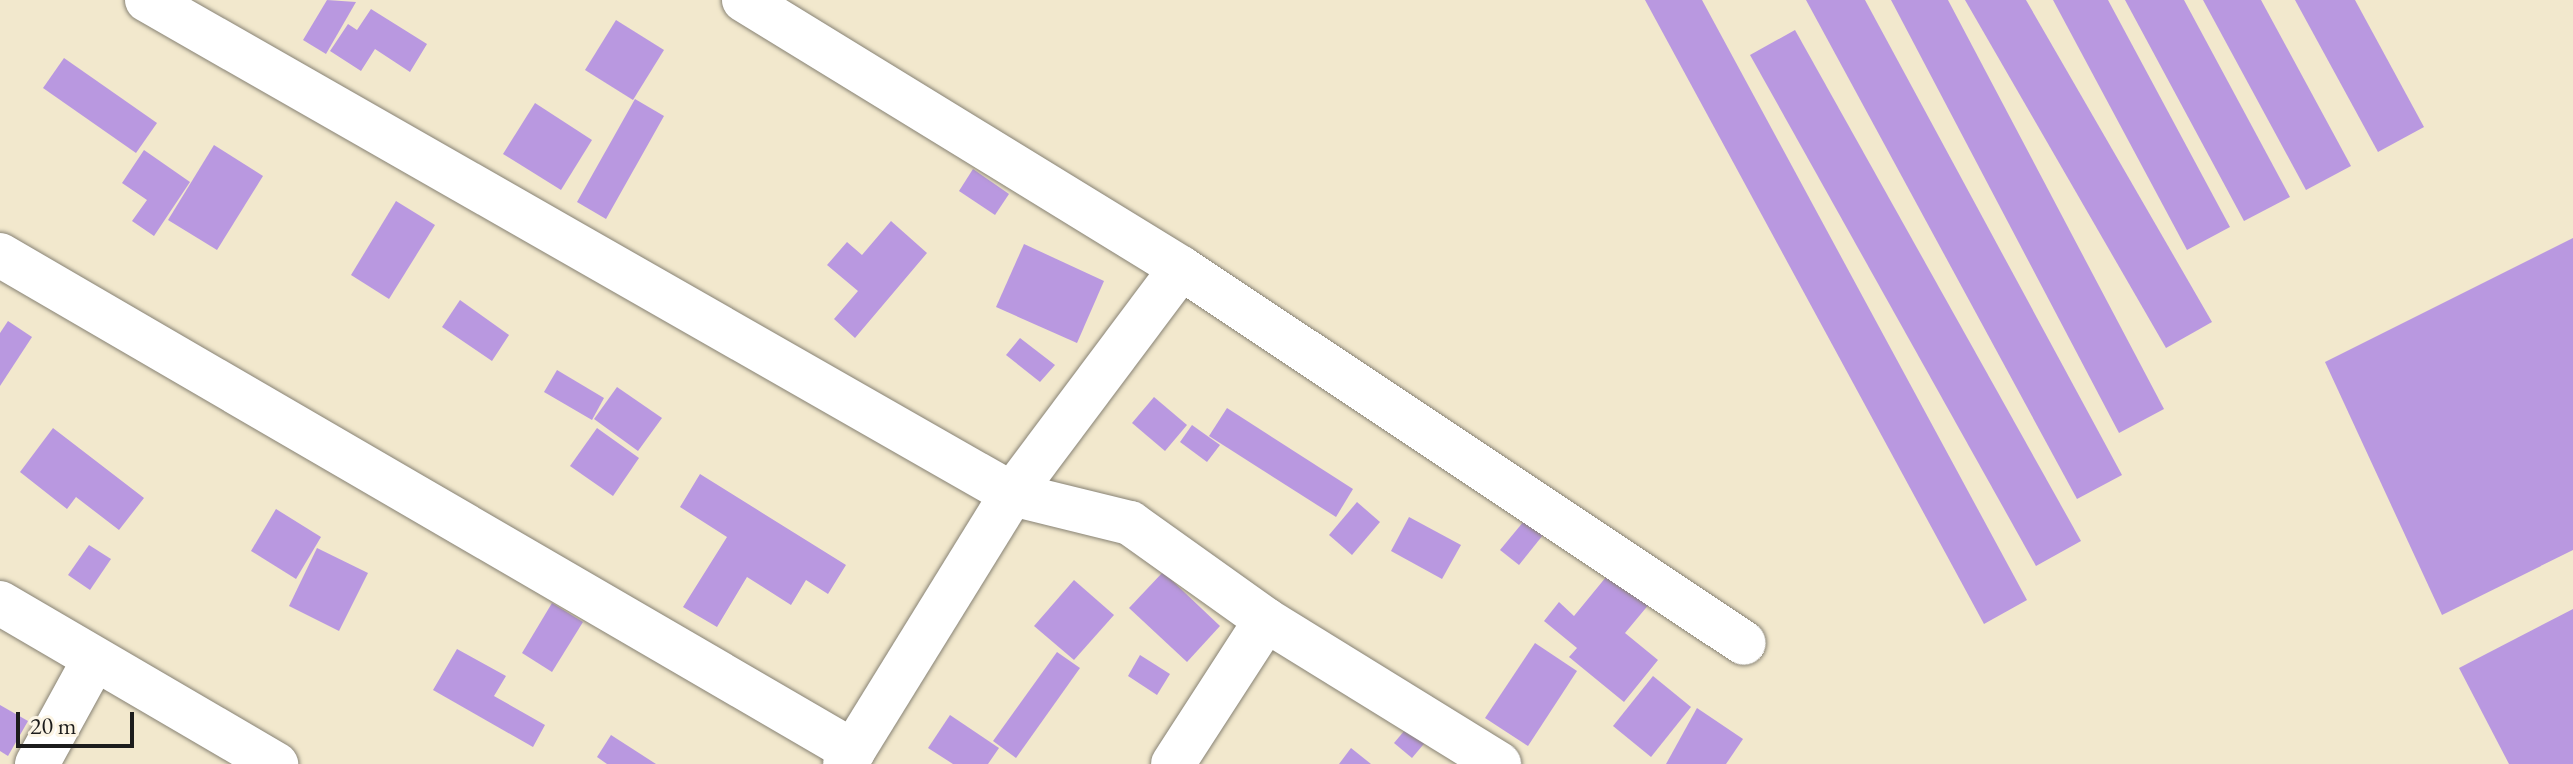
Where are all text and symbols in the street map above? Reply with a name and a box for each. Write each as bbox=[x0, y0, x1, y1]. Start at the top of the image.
scale bar bbox=[20, 696, 138, 746]
text: 20 m bbox=[30, 710, 77, 741]

